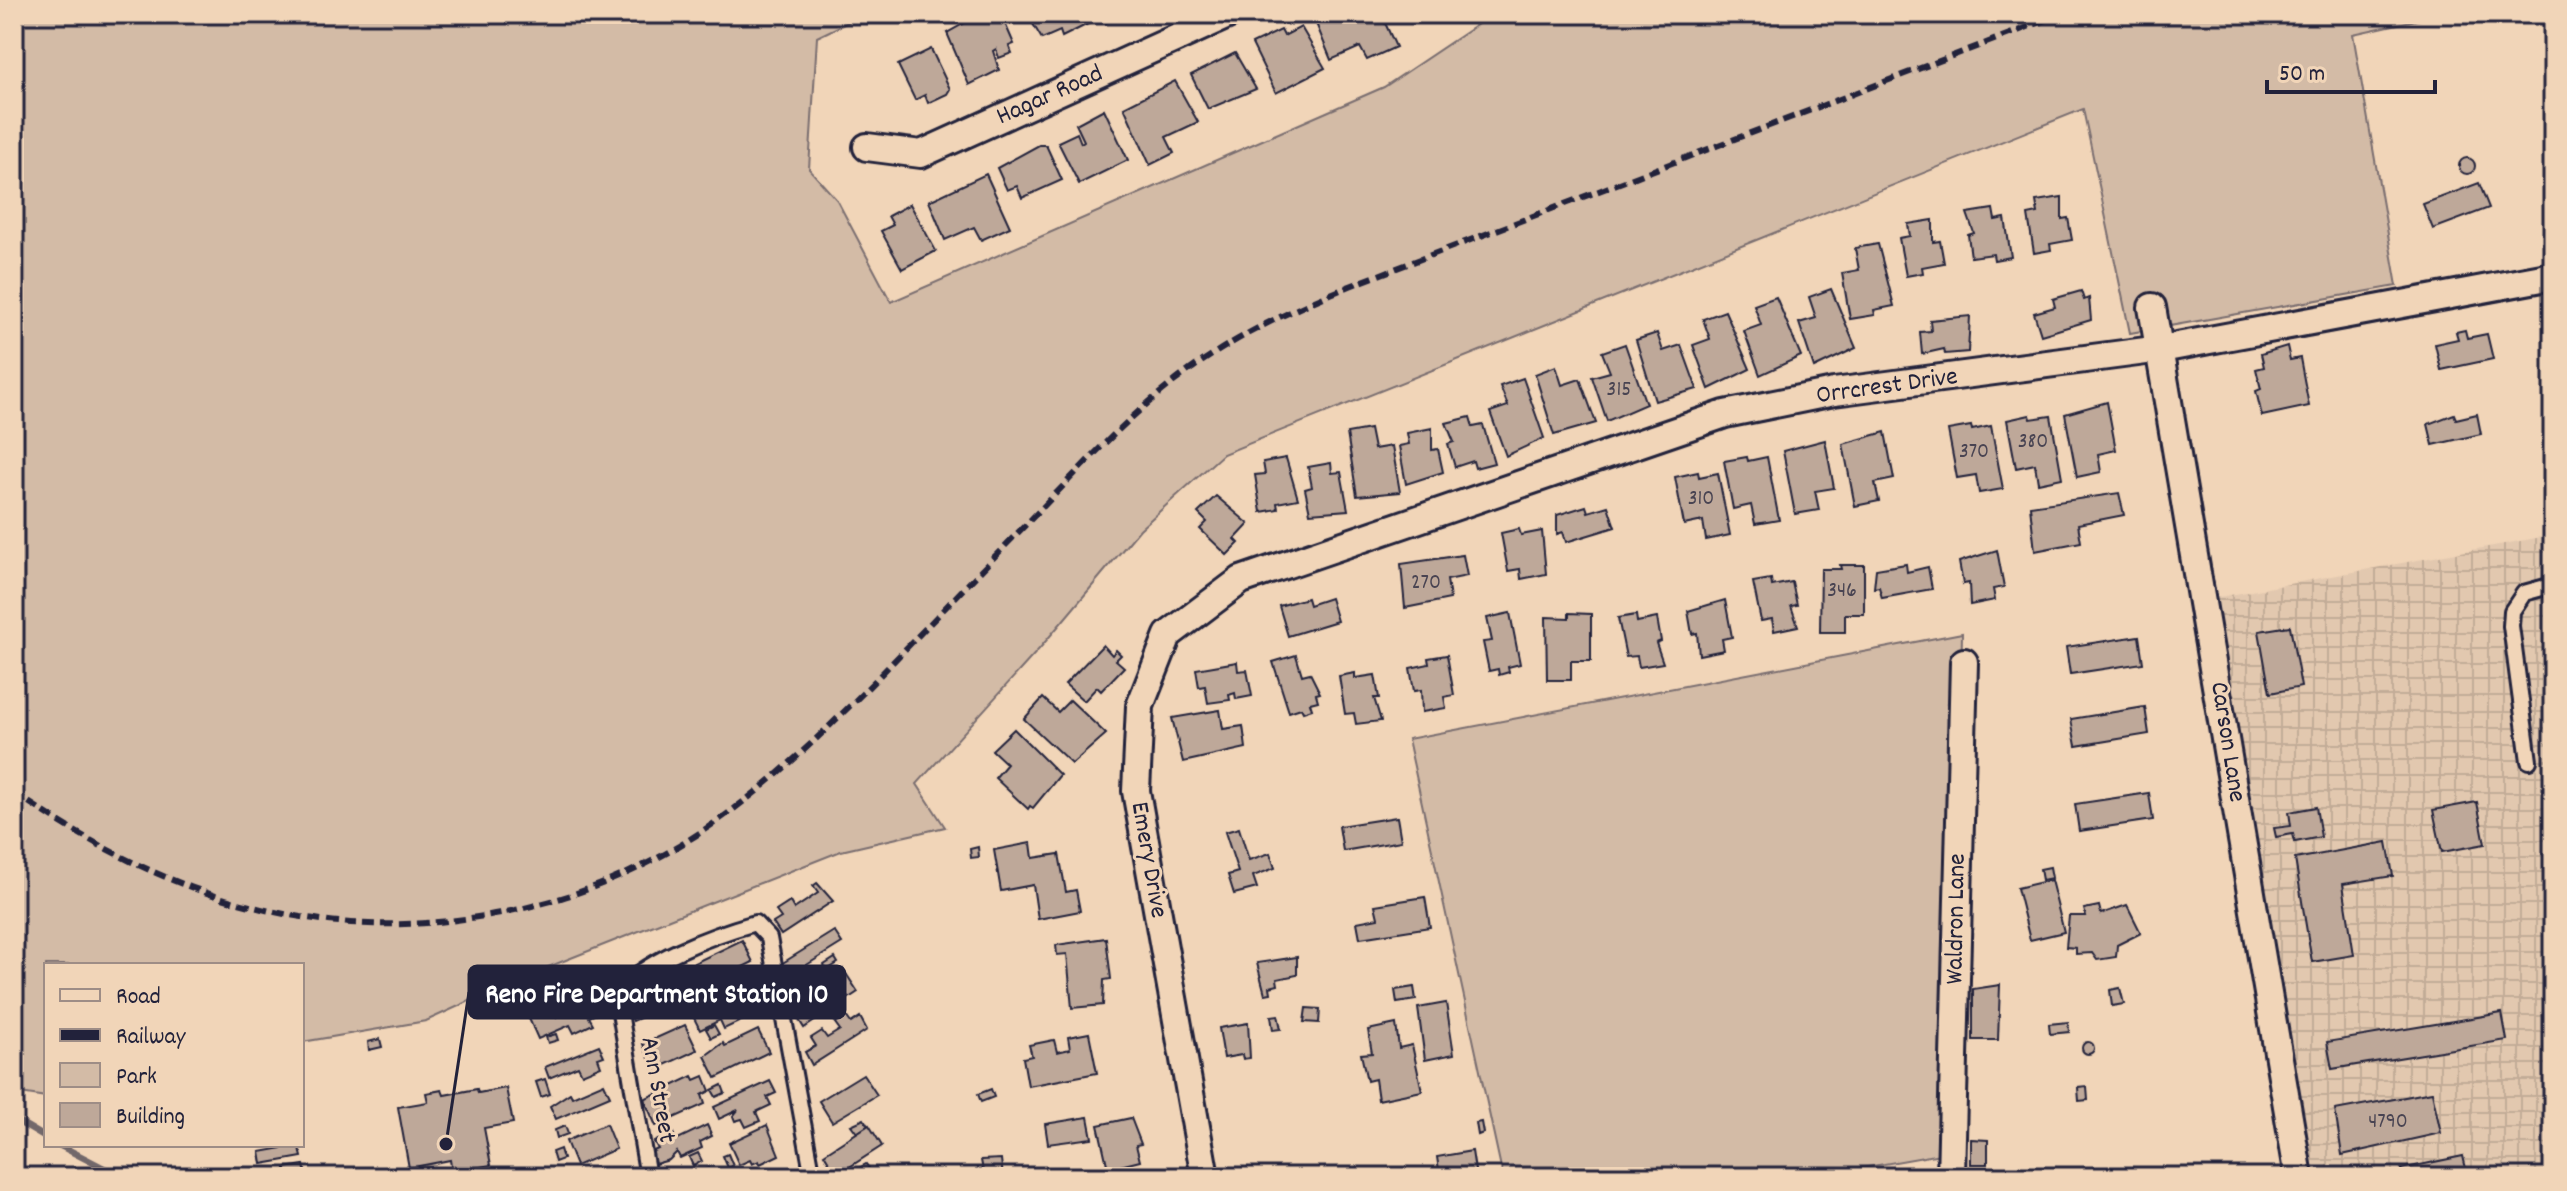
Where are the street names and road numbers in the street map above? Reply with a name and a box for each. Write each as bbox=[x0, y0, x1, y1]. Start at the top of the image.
street label: Hagar Road bbox=[991, 56, 1109, 136]
street label: Orrcrest Drive bbox=[1814, 359, 1960, 415]
street label: Carson Lane bbox=[2199, 679, 2255, 805]
street label: Emery Drive bbox=[1120, 799, 1176, 921]
street label: Waldron Lane bbox=[1937, 853, 1977, 985]
street label: Ann Street bbox=[629, 1034, 685, 1146]

